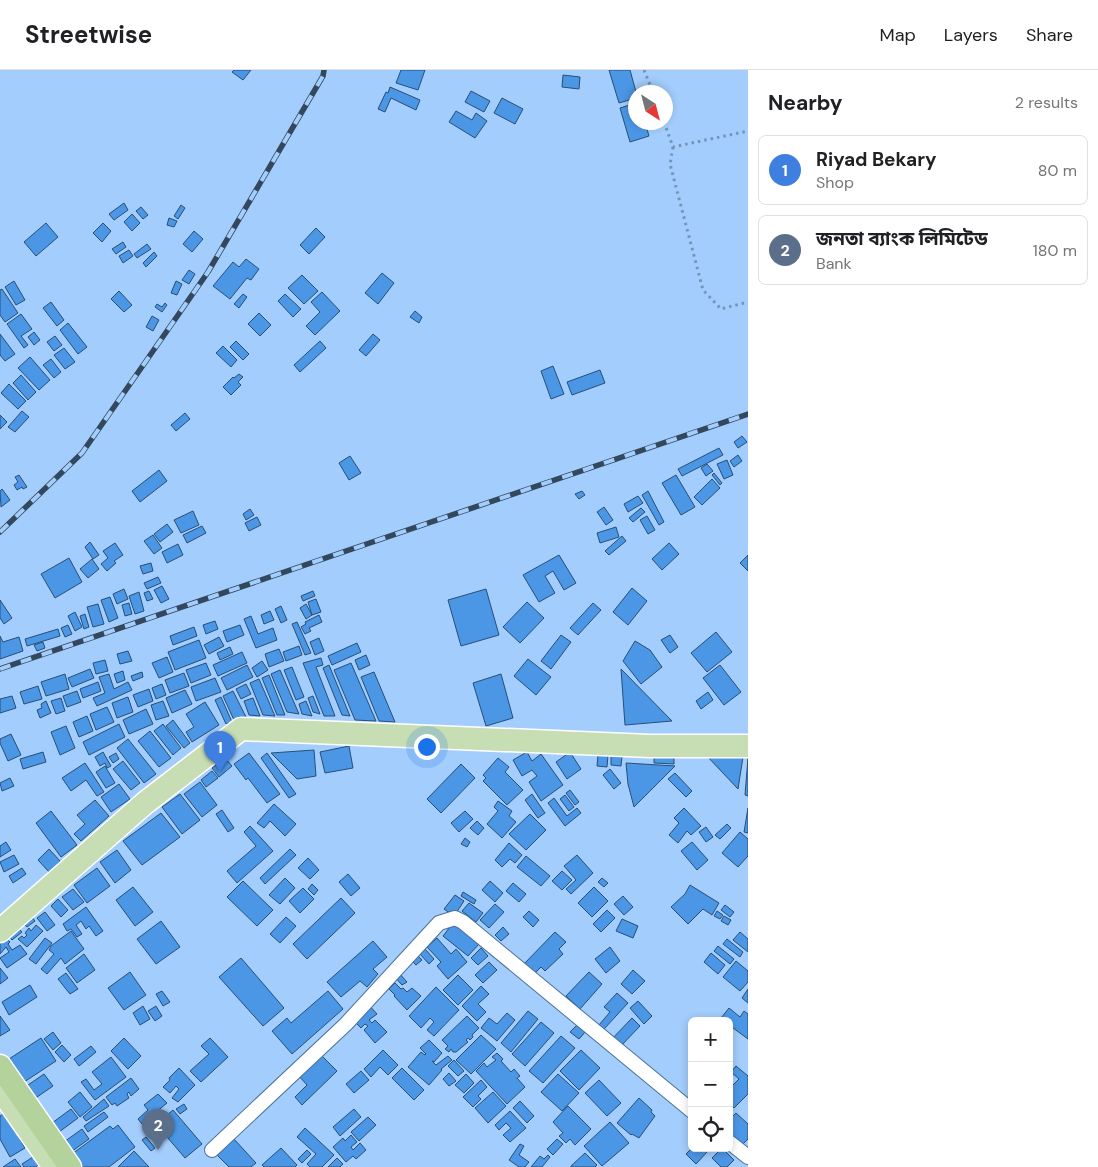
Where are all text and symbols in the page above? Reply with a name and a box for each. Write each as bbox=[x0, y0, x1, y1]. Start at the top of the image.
text: Streetwise bbox=[25, 19, 152, 50]
text: Map bbox=[880, 23, 916, 47]
text: Layers bbox=[944, 23, 998, 47]
text: Share bbox=[1026, 23, 1073, 47]
north arrow bbox=[628, 85, 673, 130]
text: Nearby bbox=[768, 89, 842, 117]
text: 2 results bbox=[1015, 92, 1078, 113]
text: Riyad Bekary bbox=[816, 147, 937, 172]
text: 1 bbox=[782, 160, 788, 181]
text: 80 m bbox=[1038, 160, 1077, 181]
text: Shop bbox=[816, 172, 854, 193]
text: জনতা ব্যাংক লিমিটেড bbox=[816, 226, 988, 251]
text: 2 bbox=[780, 240, 790, 261]
text: 180 m bbox=[1033, 240, 1077, 261]
text: Bank bbox=[816, 253, 852, 274]
pin: 1 bbox=[204, 731, 236, 772]
your location bbox=[414, 734, 440, 760]
map controls bbox=[688, 1017, 733, 1152]
button: + bbox=[688, 1017, 733, 1062]
button: − bbox=[688, 1062, 733, 1107]
button: locate bbox=[688, 1107, 733, 1152]
pin: 2 bbox=[142, 1109, 174, 1150]

